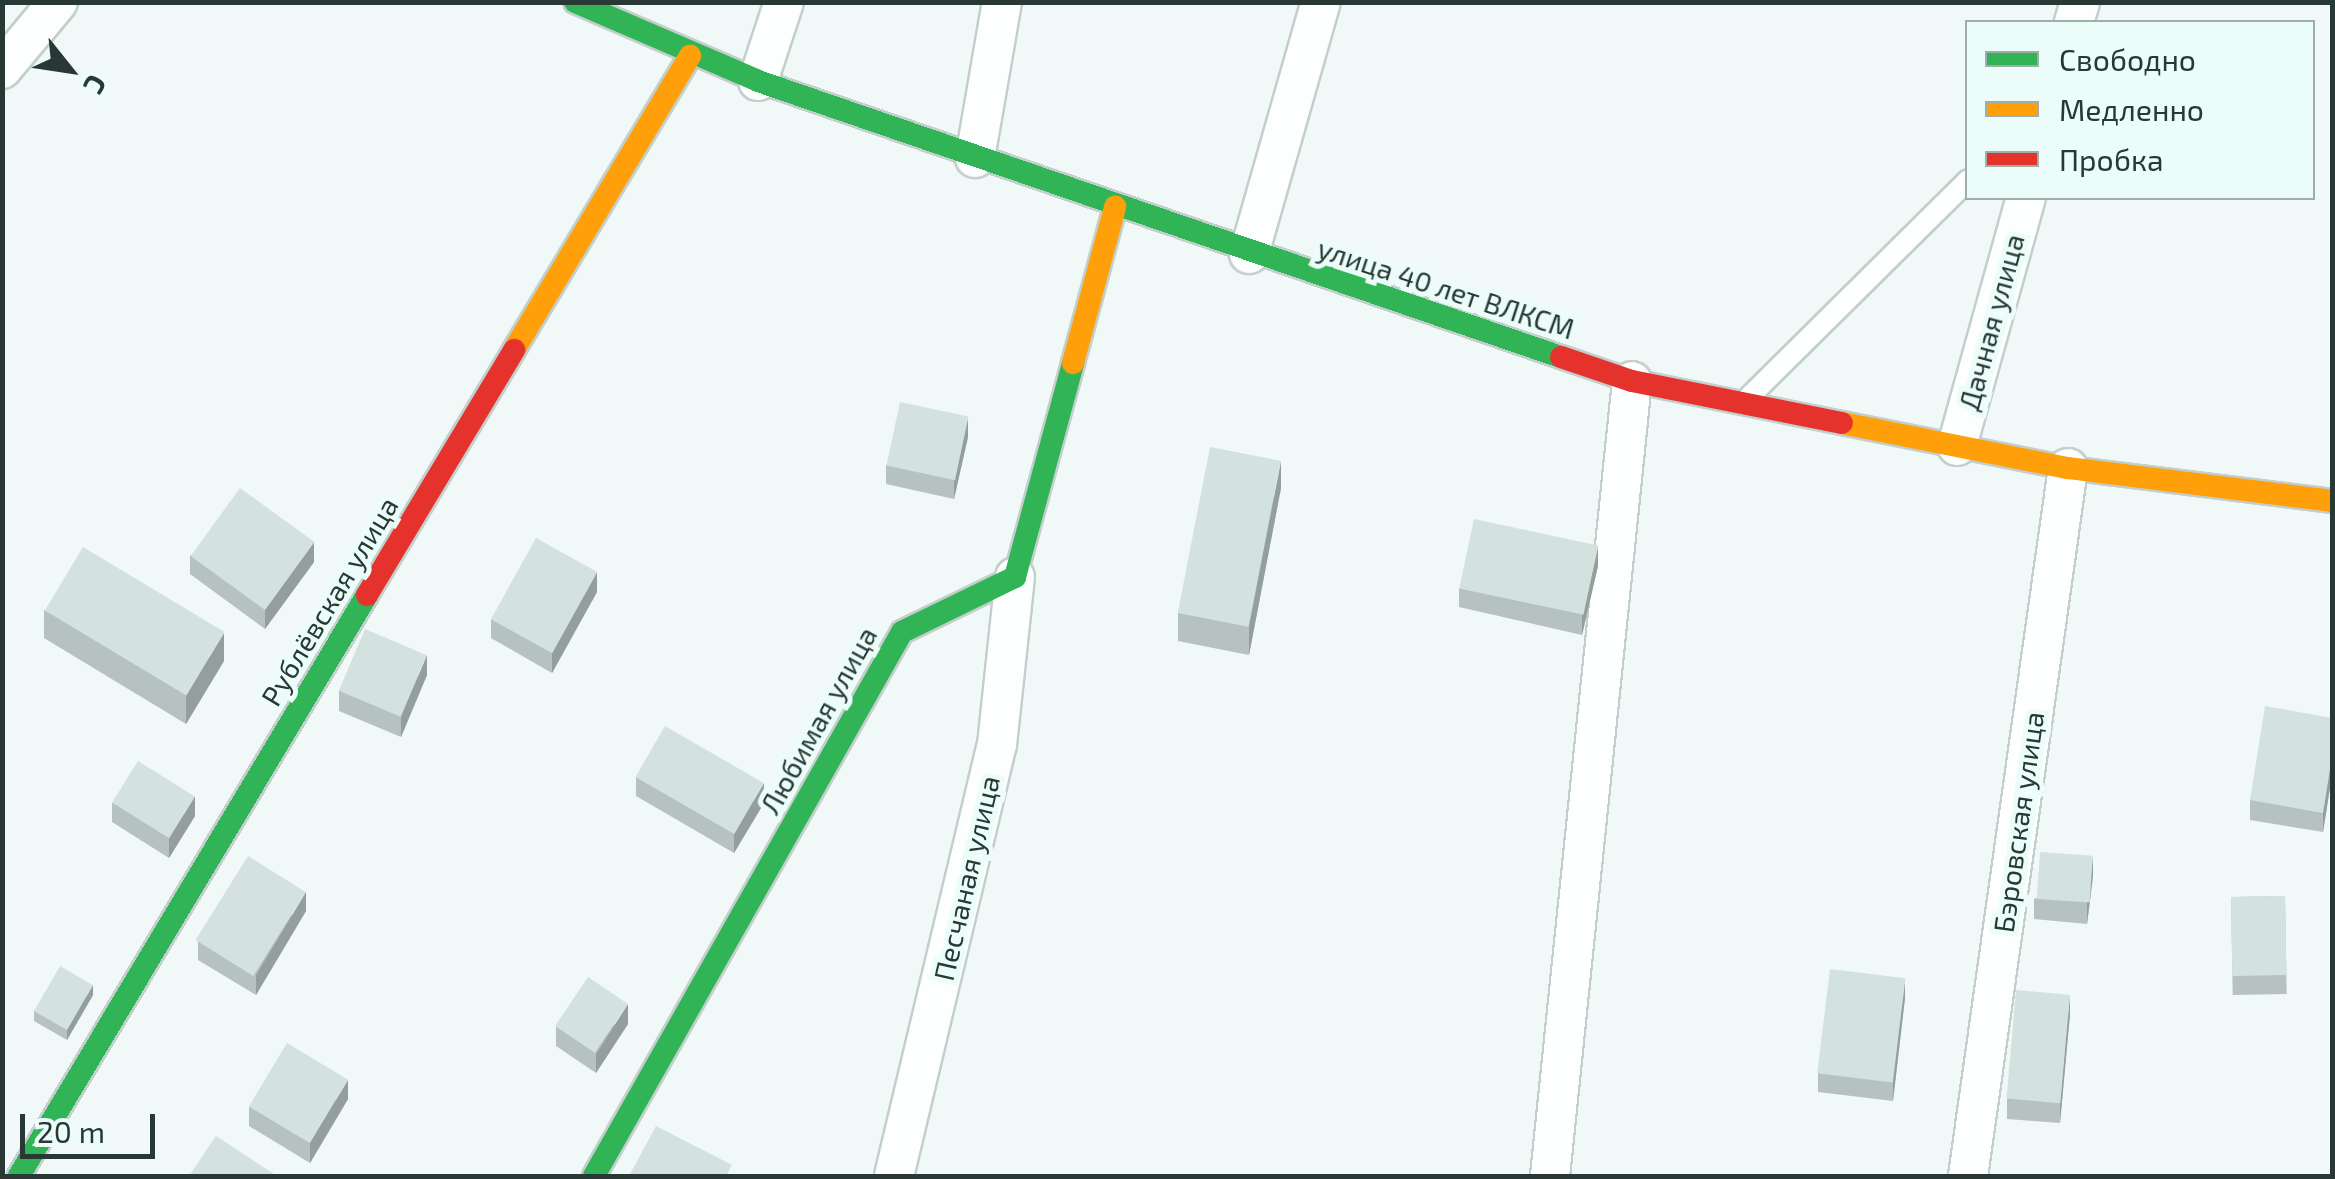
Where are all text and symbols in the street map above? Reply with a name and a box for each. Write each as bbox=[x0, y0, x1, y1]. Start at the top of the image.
north arrow bbox=[20, 20, 120, 120]
legend bbox=[1965, 20, 2315, 200]
text: Свободно bbox=[2059, 41, 2196, 77]
text: С bbox=[77, 69, 115, 101]
text: Медленно bbox=[2059, 91, 2204, 127]
text: Пробка bbox=[2059, 141, 2164, 177]
street label: Дачная улица bbox=[1951, 230, 2031, 414]
street label: улица 40 лет ВЛКСМ bbox=[1314, 231, 1578, 345]
street label: Рублёвская улица bbox=[253, 490, 405, 712]
street label: Любимая улица bbox=[753, 620, 883, 820]
street label: Бэровская улица bbox=[1986, 709, 2050, 935]
street label: Песчаная улица bbox=[926, 772, 1006, 984]
scale bar bbox=[25, 1094, 160, 1156]
text: 20 m bbox=[37, 1113, 105, 1149]

